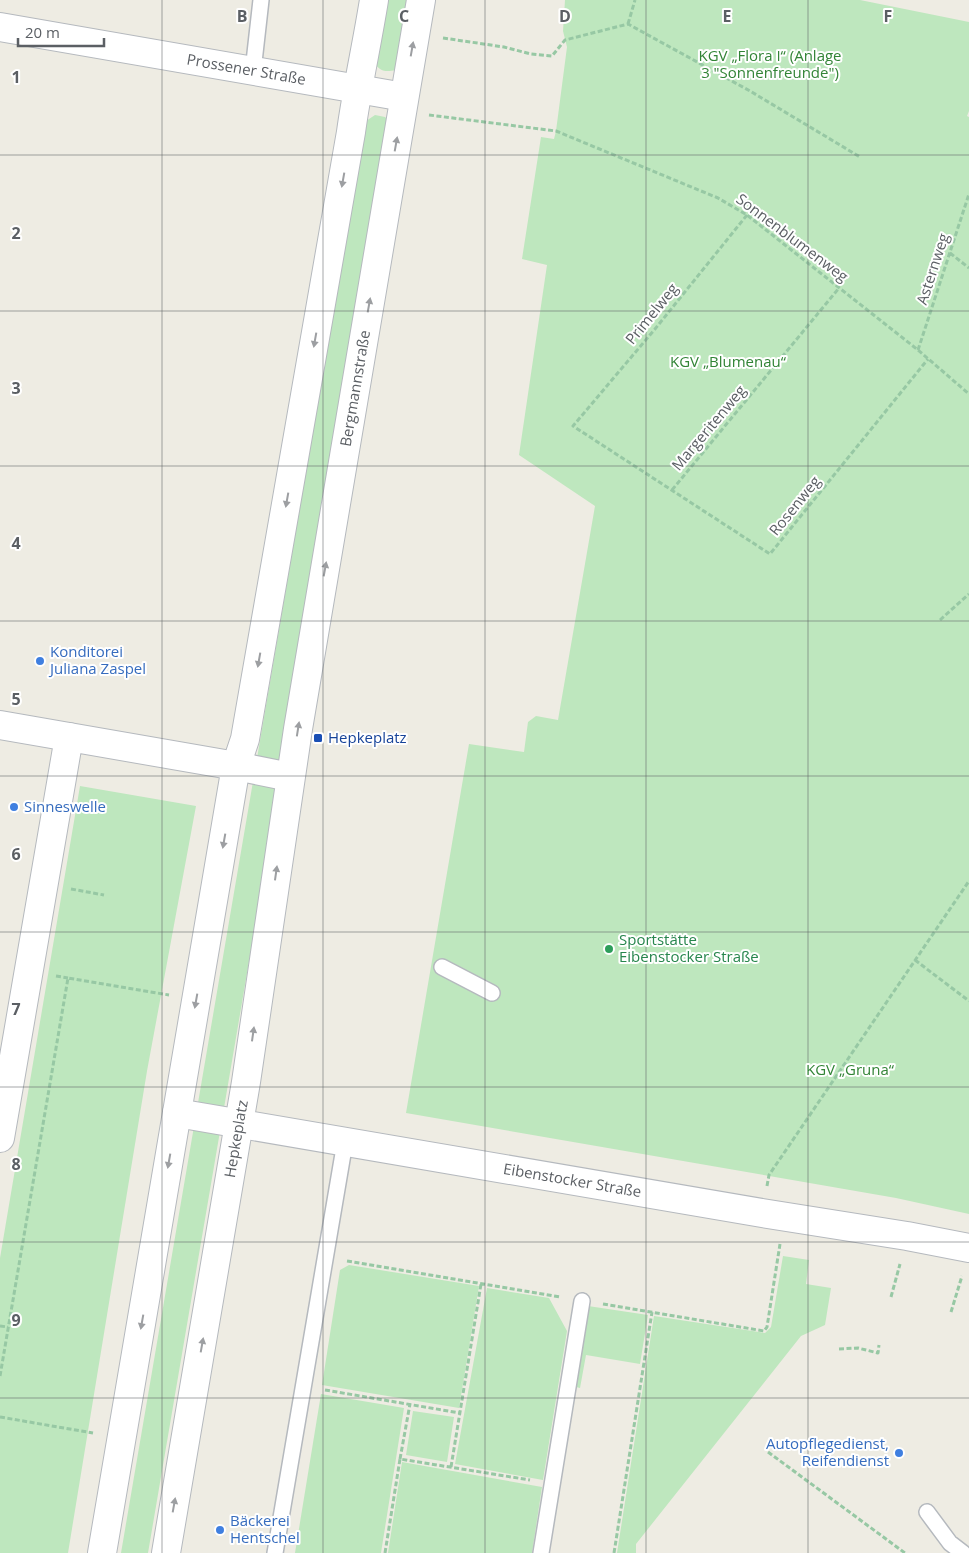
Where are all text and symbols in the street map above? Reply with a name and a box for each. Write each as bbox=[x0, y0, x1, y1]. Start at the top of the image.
text: B bbox=[237, 5, 247, 27]
text: C bbox=[399, 5, 409, 27]
text: D bbox=[559, 5, 571, 27]
text: E bbox=[723, 5, 732, 27]
text: F bbox=[884, 5, 892, 27]
scale bar bbox=[18, 15, 104, 47]
text: 20 m bbox=[25, 22, 60, 42]
one-way arrow bbox=[409, 40, 417, 56]
park label: KGV „Flora I“ (Anlage 3 "Sonnenfreunde") bbox=[698, 45, 842, 82]
street label: Prossener Straße bbox=[185, 49, 308, 89]
text: 1 bbox=[11, 66, 21, 88]
one-way arrow bbox=[392, 136, 400, 152]
one-way arrow bbox=[339, 173, 347, 189]
street label: Sonnenblumenweg bbox=[733, 189, 853, 286]
text: 2 bbox=[11, 222, 21, 244]
street label: Asternweg bbox=[911, 230, 953, 307]
street label: Primelweg bbox=[620, 279, 682, 348]
one-way arrow bbox=[365, 296, 373, 312]
street label: Bergmannstraße bbox=[335, 328, 374, 448]
one-way arrow bbox=[310, 333, 318, 349]
park label: KGV „Blumenau“ bbox=[670, 351, 787, 371]
text: 3 bbox=[11, 377, 21, 399]
street label: Margeritenweg bbox=[667, 380, 750, 474]
street label: Rosenweg bbox=[764, 471, 824, 539]
one-way arrow bbox=[282, 493, 290, 509]
text: 4 bbox=[11, 532, 21, 554]
one-way arrow bbox=[321, 560, 329, 576]
place label: Konditorei Juliana Zaspel bbox=[48, 641, 146, 678]
one-way arrow bbox=[254, 653, 262, 669]
marker: Konditorei Juliana Zaspel bbox=[34, 655, 46, 667]
text: 5 bbox=[11, 688, 21, 710]
one-way arrow bbox=[294, 720, 302, 736]
place label: Hepkeplatz bbox=[328, 727, 407, 747]
marker: Hepkeplatz bbox=[312, 732, 324, 744]
place label: Sinneswelle bbox=[24, 796, 106, 816]
marker: Sinneswelle bbox=[8, 801, 20, 813]
one-way arrow bbox=[219, 833, 227, 849]
text: 6 bbox=[11, 843, 21, 865]
one-way arrow bbox=[272, 865, 280, 881]
place label: Sportstätte Eibenstocker Straße bbox=[619, 929, 759, 966]
marker: Sportstätte Eibenstocker Straße bbox=[603, 943, 615, 955]
one-way arrow bbox=[192, 994, 200, 1010]
text: 7 bbox=[11, 998, 21, 1020]
one-way arrow bbox=[249, 1026, 257, 1042]
park label: KGV „Gruna“ bbox=[806, 1059, 895, 1079]
street label: Hepkeplatz bbox=[219, 1098, 252, 1179]
text: 8 bbox=[11, 1153, 21, 1175]
one-way arrow bbox=[164, 1154, 172, 1170]
street label: Eibenstocker Straße bbox=[502, 1158, 643, 1201]
text: 9 bbox=[11, 1309, 21, 1331]
one-way arrow bbox=[137, 1314, 145, 1330]
one-way arrow bbox=[198, 1336, 206, 1352]
place label: Autopflegedienst, Reifendienst bbox=[766, 1433, 889, 1470]
marker: Autopflegedienst, Reifendienst bbox=[893, 1447, 905, 1459]
one-way arrow bbox=[171, 1497, 179, 1513]
place label: Bäckerei Hentschel bbox=[230, 1510, 300, 1547]
marker: Bäckerei Hentschel bbox=[214, 1524, 226, 1536]

